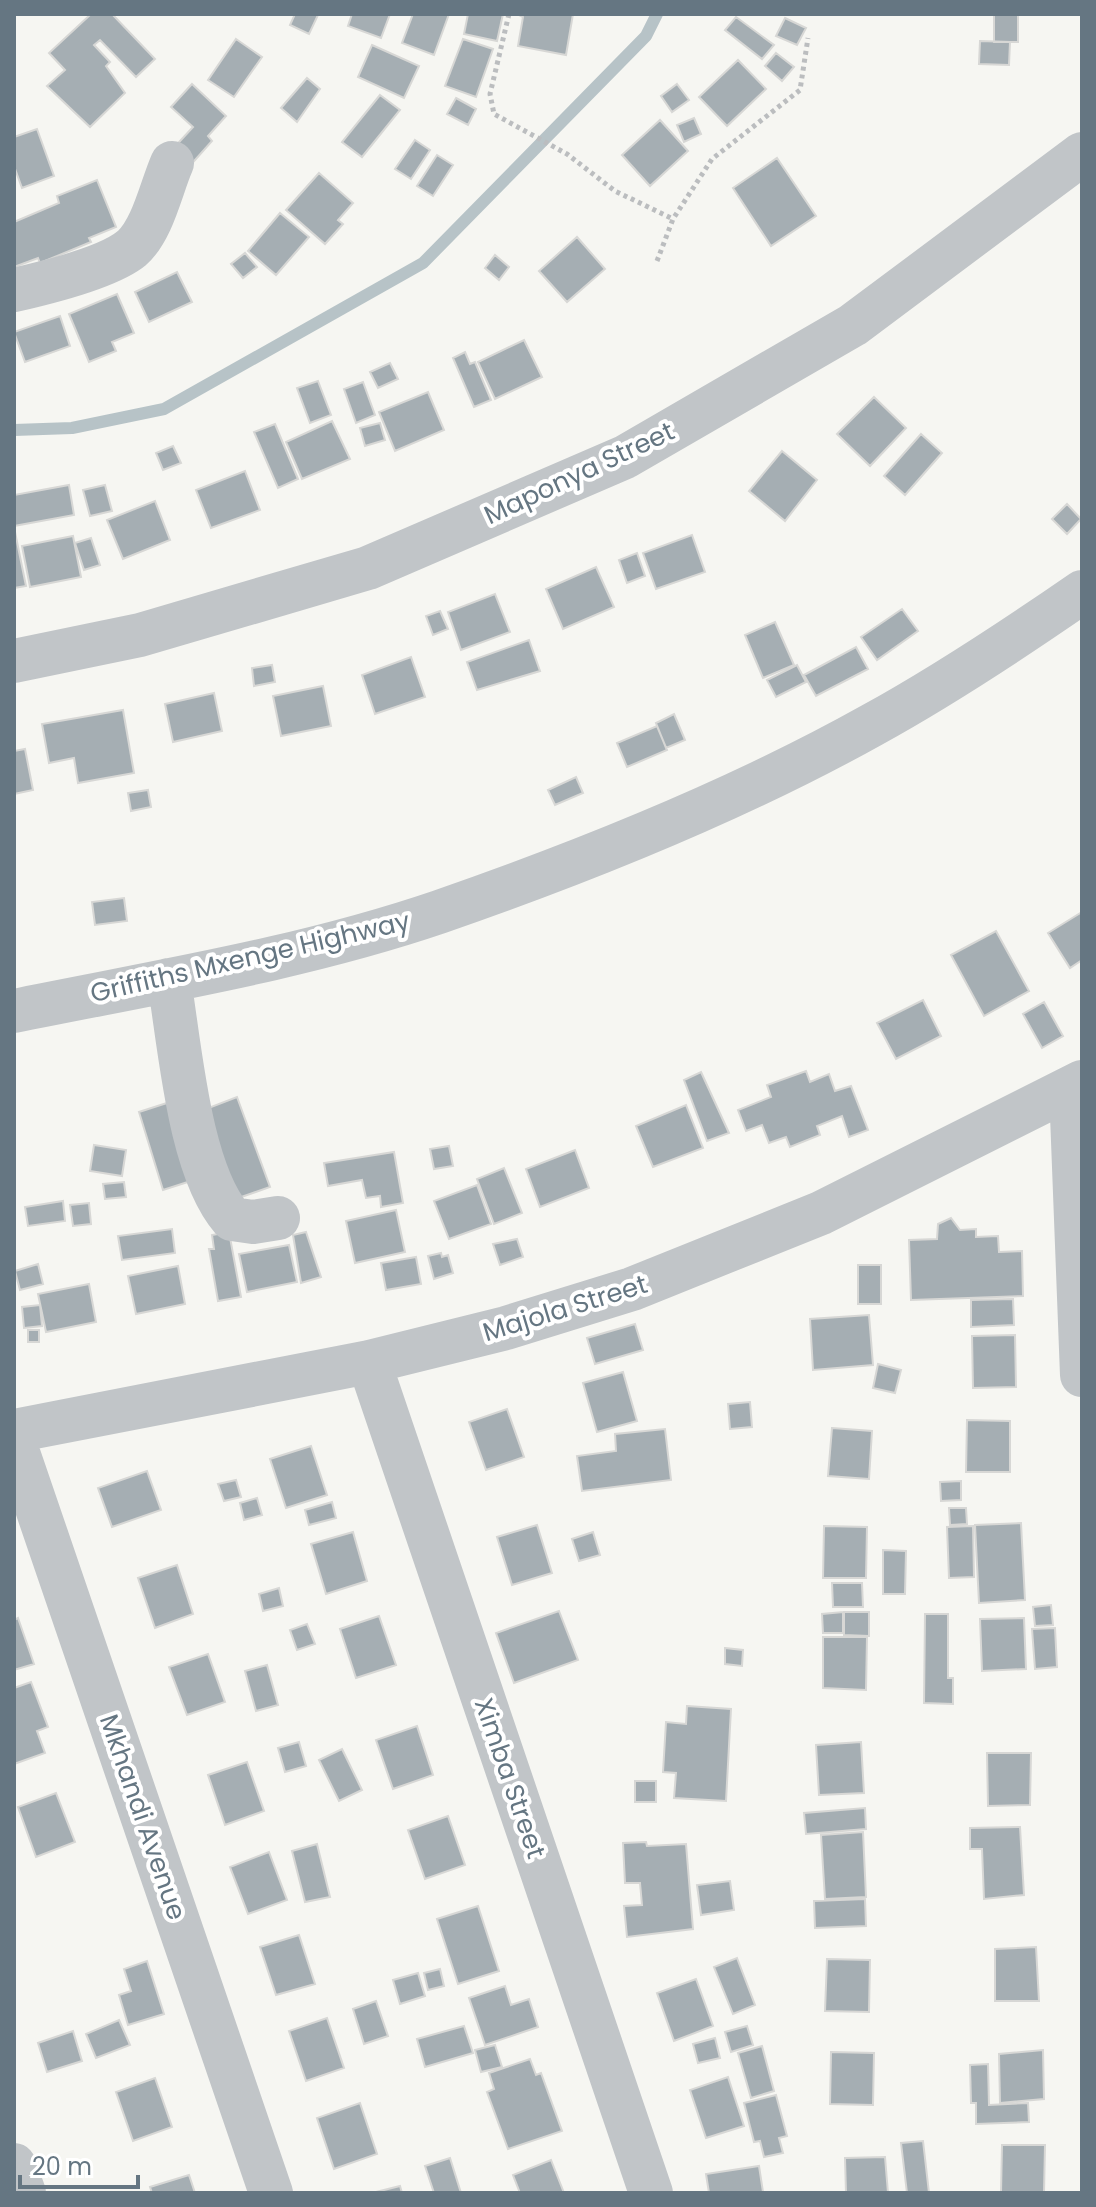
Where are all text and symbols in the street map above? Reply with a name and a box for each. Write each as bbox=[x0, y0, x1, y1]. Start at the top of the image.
street label: Maponya Street bbox=[478, 413, 680, 533]
street label: Griffiths Mxenge Highway bbox=[87, 903, 414, 1011]
street label: Majola Street bbox=[478, 1266, 652, 1350]
street label: Ximba Street bbox=[466, 1693, 554, 1863]
street label: Mkhandi Avenue bbox=[91, 1709, 195, 1925]
scale bar bbox=[20, 2139, 138, 2189]
text: 20 m bbox=[32, 2150, 92, 2183]

